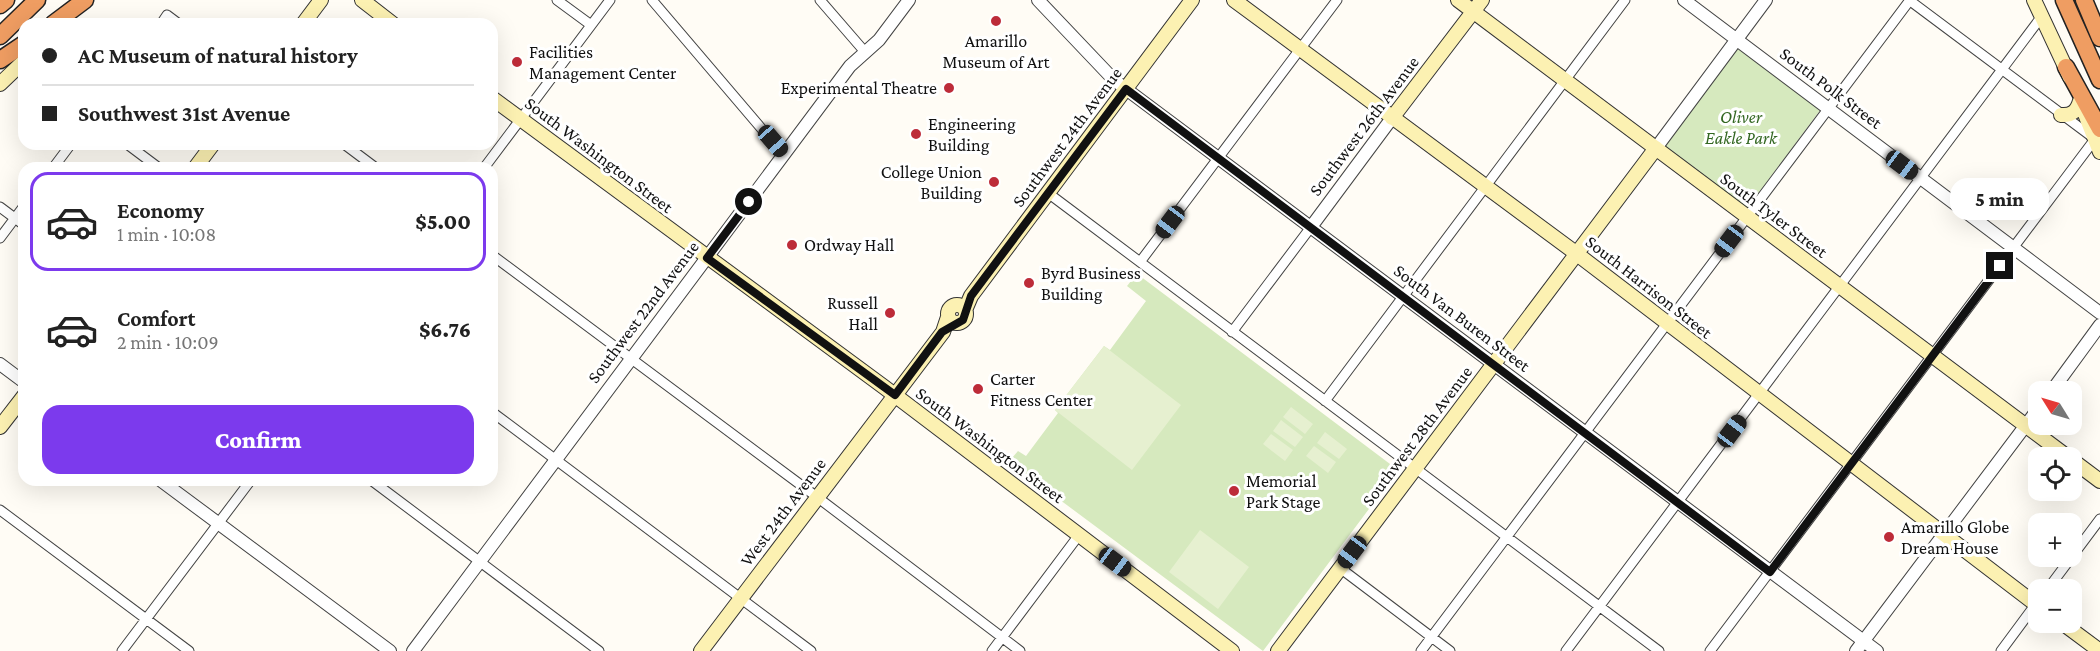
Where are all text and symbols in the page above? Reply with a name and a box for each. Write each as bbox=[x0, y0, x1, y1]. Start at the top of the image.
marker: Amarillo Museum of Art bbox=[989, 14, 1003, 28]
place label: Amarillo Museum of Art bbox=[942, 31, 1051, 72]
place label: Facilities Management Center bbox=[529, 42, 677, 83]
text: AC Museum of natural history bbox=[78, 43, 358, 68]
street label: South Polk Street bbox=[1776, 43, 1887, 133]
street label: Southwest 26th Avenue bbox=[1305, 52, 1423, 200]
marker: Facilities Management Center bbox=[510, 55, 524, 69]
street label: Southwest 24th Avenue bbox=[1008, 63, 1126, 211]
place label: Experimental Theatre bbox=[781, 78, 937, 98]
marker: Experimental Theatre bbox=[942, 81, 956, 95]
street label: South Washington Street bbox=[521, 93, 678, 218]
text: Southwest 31st Avenue bbox=[78, 101, 290, 126]
park label: Oliver Eakle Park bbox=[1705, 107, 1778, 148]
place label: Engineering Building bbox=[928, 114, 1016, 155]
car bbox=[754, 122, 792, 160]
marker: Engineering Building bbox=[909, 127, 923, 141]
car bbox=[1882, 147, 1922, 183]
place label: College Union Building bbox=[881, 162, 982, 203]
street label: South Tyler Street bbox=[1717, 168, 1832, 262]
marker: College Union Building bbox=[987, 175, 1001, 189]
callout: 5 min bbox=[1950, 179, 2050, 221]
route start bbox=[735, 188, 762, 215]
text: 5 min bbox=[1975, 188, 2024, 210]
icon: car bbox=[45, 195, 99, 249]
text: Economy bbox=[117, 198, 204, 223]
car bbox=[1152, 202, 1188, 242]
text: $5.00 bbox=[415, 209, 471, 234]
car bbox=[1711, 221, 1747, 261]
text: 1 min · 10:08 bbox=[117, 223, 216, 245]
street label: South Harrison Street bbox=[1582, 231, 1717, 343]
place label: Ordway Hall bbox=[804, 235, 894, 255]
street label: Southwest 22nd Avenue bbox=[583, 237, 703, 387]
marker: Ordway Hall bbox=[785, 238, 799, 252]
route end bbox=[1986, 252, 2013, 279]
street label: South Van Buren Street bbox=[1390, 260, 1535, 376]
place label: Byrd Business Building bbox=[1041, 263, 1141, 304]
marker: Byrd Business Building bbox=[1022, 276, 1036, 290]
place label: Russell Hall bbox=[827, 293, 878, 334]
icon: car bbox=[45, 303, 99, 357]
text: Comfort bbox=[117, 306, 195, 331]
marker: Russell Hall bbox=[883, 306, 897, 320]
text: $6.76 bbox=[419, 317, 471, 342]
text: 2 min · 10:09 bbox=[117, 331, 219, 353]
street label: Southwest 28th Avenue bbox=[1358, 362, 1476, 510]
place label: Carter Fitness Center bbox=[990, 369, 1093, 410]
north arrow bbox=[2028, 381, 2082, 435]
map controls bbox=[2028, 381, 2082, 633]
marker: Carter Fitness Center bbox=[971, 382, 985, 396]
street label: South Washington Street bbox=[912, 383, 1069, 508]
button: Confirm bbox=[42, 405, 474, 474]
car bbox=[1714, 411, 1750, 451]
button: locate bbox=[2028, 447, 2082, 501]
street label: West 24th Avenue bbox=[736, 454, 830, 570]
place label: Memorial Park Stage bbox=[1246, 471, 1321, 512]
marker: Memorial Park Stage bbox=[1227, 484, 1241, 498]
button: + bbox=[2028, 513, 2082, 567]
place label: Amarillo Globe Dream House bbox=[1901, 517, 2009, 558]
marker: Amarillo Globe Dream House bbox=[1882, 530, 1896, 544]
car bbox=[1334, 532, 1370, 572]
car bbox=[1095, 544, 1135, 580]
button: − bbox=[2028, 579, 2082, 633]

